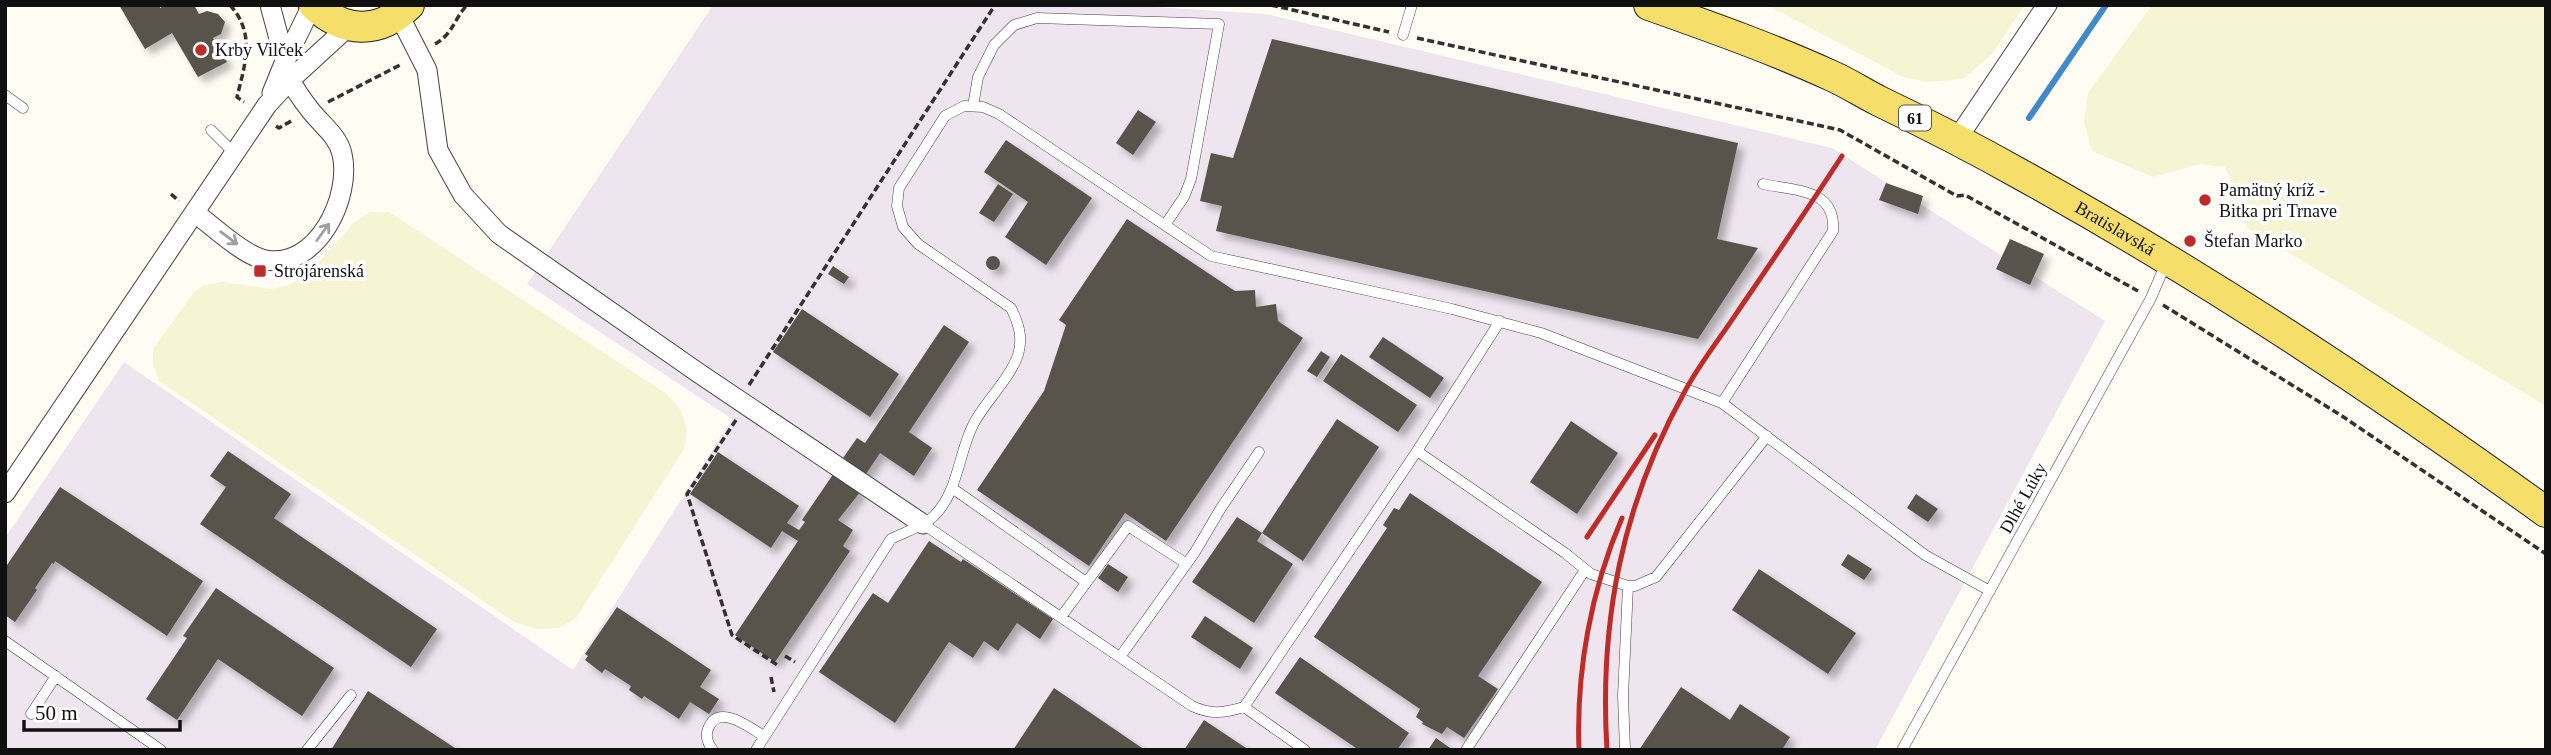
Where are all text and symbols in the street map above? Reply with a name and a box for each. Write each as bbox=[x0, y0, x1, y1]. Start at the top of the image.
place label: Krby Vilček bbox=[215, 40, 303, 60]
marker: Krby Vilček bbox=[193, 42, 209, 58]
road number: 61 bbox=[1899, 106, 1931, 130]
place label: Pamätný kríž - Bitka pri Trnave bbox=[2219, 180, 2337, 221]
marker: Pamätný kríž - Bitka pri Trnave bbox=[2197, 192, 2213, 208]
street label: Bratislavská bbox=[2072, 197, 2159, 260]
one-way arrow bbox=[315, 223, 330, 242]
one-way arrow bbox=[219, 230, 237, 245]
place label: Štefan Marko bbox=[2204, 230, 2302, 251]
marker: Štefan Marko bbox=[2182, 233, 2198, 249]
place label: Strojárenská bbox=[274, 261, 364, 281]
marker: Strojárenská bbox=[252, 263, 268, 279]
street label: Dlhé Lúky bbox=[1995, 459, 2051, 537]
scale bar bbox=[24, 688, 180, 732]
text: 50 m bbox=[35, 701, 78, 725]

